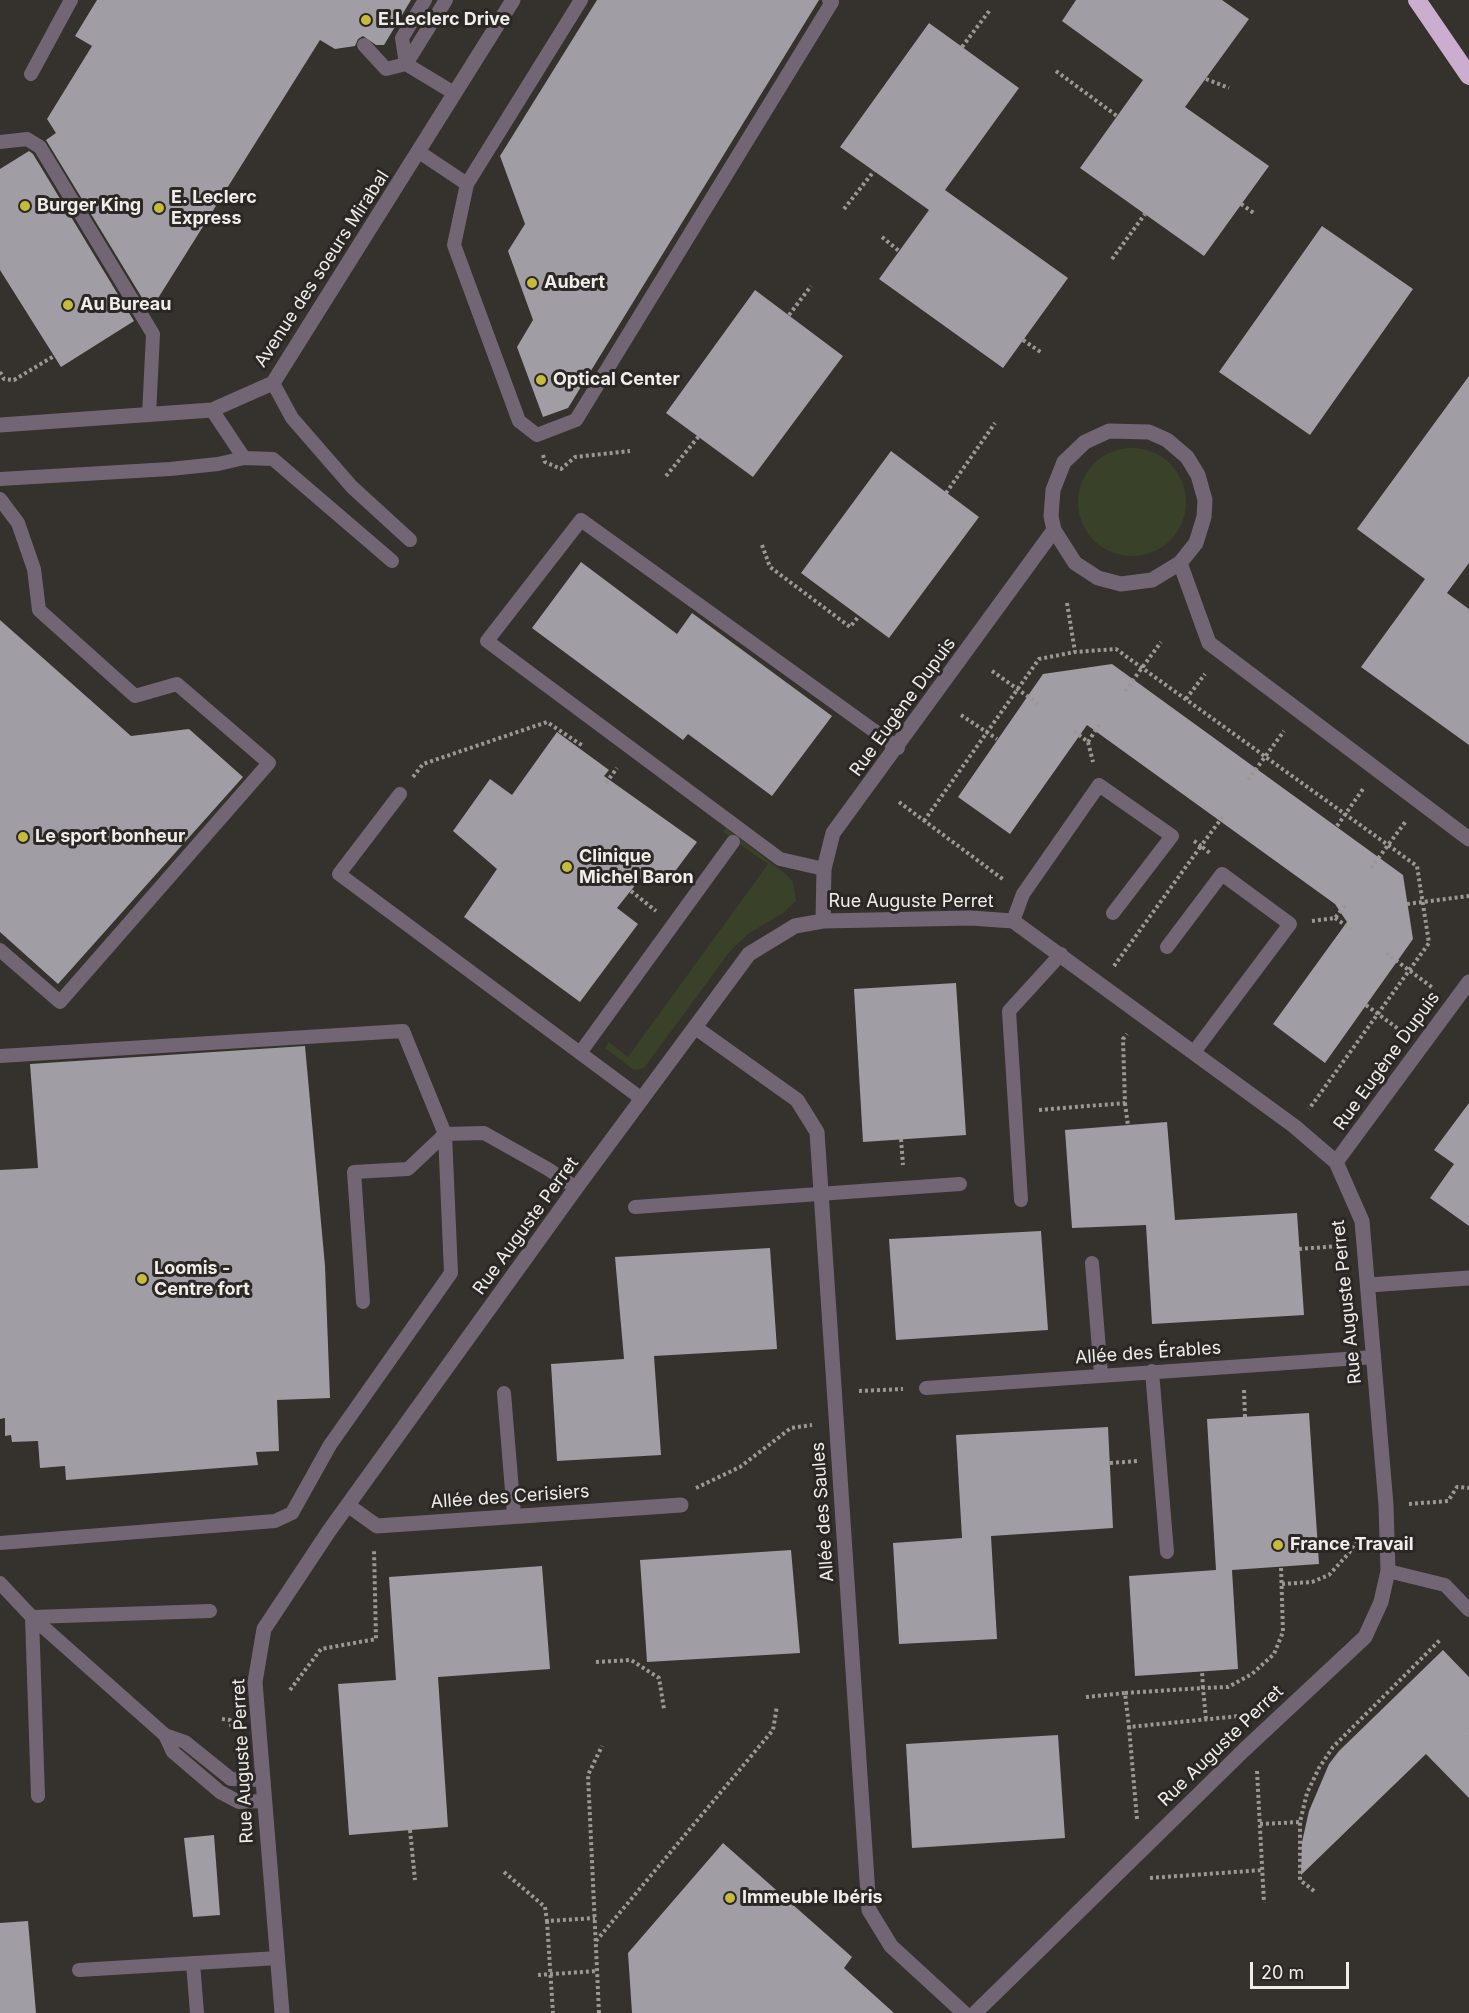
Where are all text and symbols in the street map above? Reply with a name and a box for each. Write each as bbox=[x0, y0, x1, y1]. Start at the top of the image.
place label: E.Leclerc Drive bbox=[378, 9, 510, 31]
marker: E.Leclerc Drive bbox=[359, 13, 373, 27]
street label: Avenue des soeurs Mirabal bbox=[250, 167, 394, 371]
place label: E. Leclerc Express bbox=[171, 187, 257, 230]
place label: Burger King bbox=[37, 195, 141, 217]
marker: Burger King bbox=[18, 199, 32, 213]
marker: E. Leclerc Express bbox=[152, 201, 166, 215]
place label: Aubert bbox=[544, 272, 605, 294]
marker: Aubert bbox=[525, 276, 539, 290]
place label: Au Bureau bbox=[80, 294, 171, 316]
marker: Au Bureau bbox=[61, 298, 75, 312]
place label: Optical Center bbox=[553, 369, 680, 391]
marker: Optical Center bbox=[534, 373, 548, 387]
street label: Rue Eugène Dupuis bbox=[845, 633, 961, 781]
place label: Le sport bonheur bbox=[35, 826, 185, 848]
marker: Le sport bonheur bbox=[16, 830, 30, 844]
place label: Clinique Michel Baron bbox=[579, 846, 694, 888]
marker: Clinique Michel Baron bbox=[560, 860, 574, 874]
street label: Rue Auguste Perret bbox=[828, 891, 994, 913]
street label: Rue Eugène Dupuis bbox=[1329, 987, 1445, 1135]
street label: Rue Auguste Perret bbox=[469, 1153, 583, 1299]
street label: Rue Auguste Perret bbox=[1328, 1219, 1366, 1385]
place label: Loomis - Centre fort bbox=[154, 1258, 250, 1300]
marker: Loomis - Centre fort bbox=[135, 1272, 149, 1286]
street label: Allée des Érables bbox=[1074, 1337, 1222, 1369]
street label: Allée des Saules bbox=[807, 1441, 839, 1583]
street label: Allée des Cerisiers bbox=[430, 1481, 590, 1513]
place label: France Travail bbox=[1290, 1534, 1414, 1556]
marker: France Travail bbox=[1271, 1538, 1285, 1552]
street label: Rue Auguste Perret bbox=[228, 1678, 258, 1844]
street label: Rue Auguste Perret bbox=[1154, 1681, 1288, 1811]
place label: Immeuble Ibéris bbox=[742, 1887, 883, 1909]
marker: Immeuble Ibéris bbox=[723, 1891, 737, 1905]
scale bar bbox=[1253, 1950, 1352, 1988]
text: 20 m bbox=[1261, 1962, 1304, 1983]

